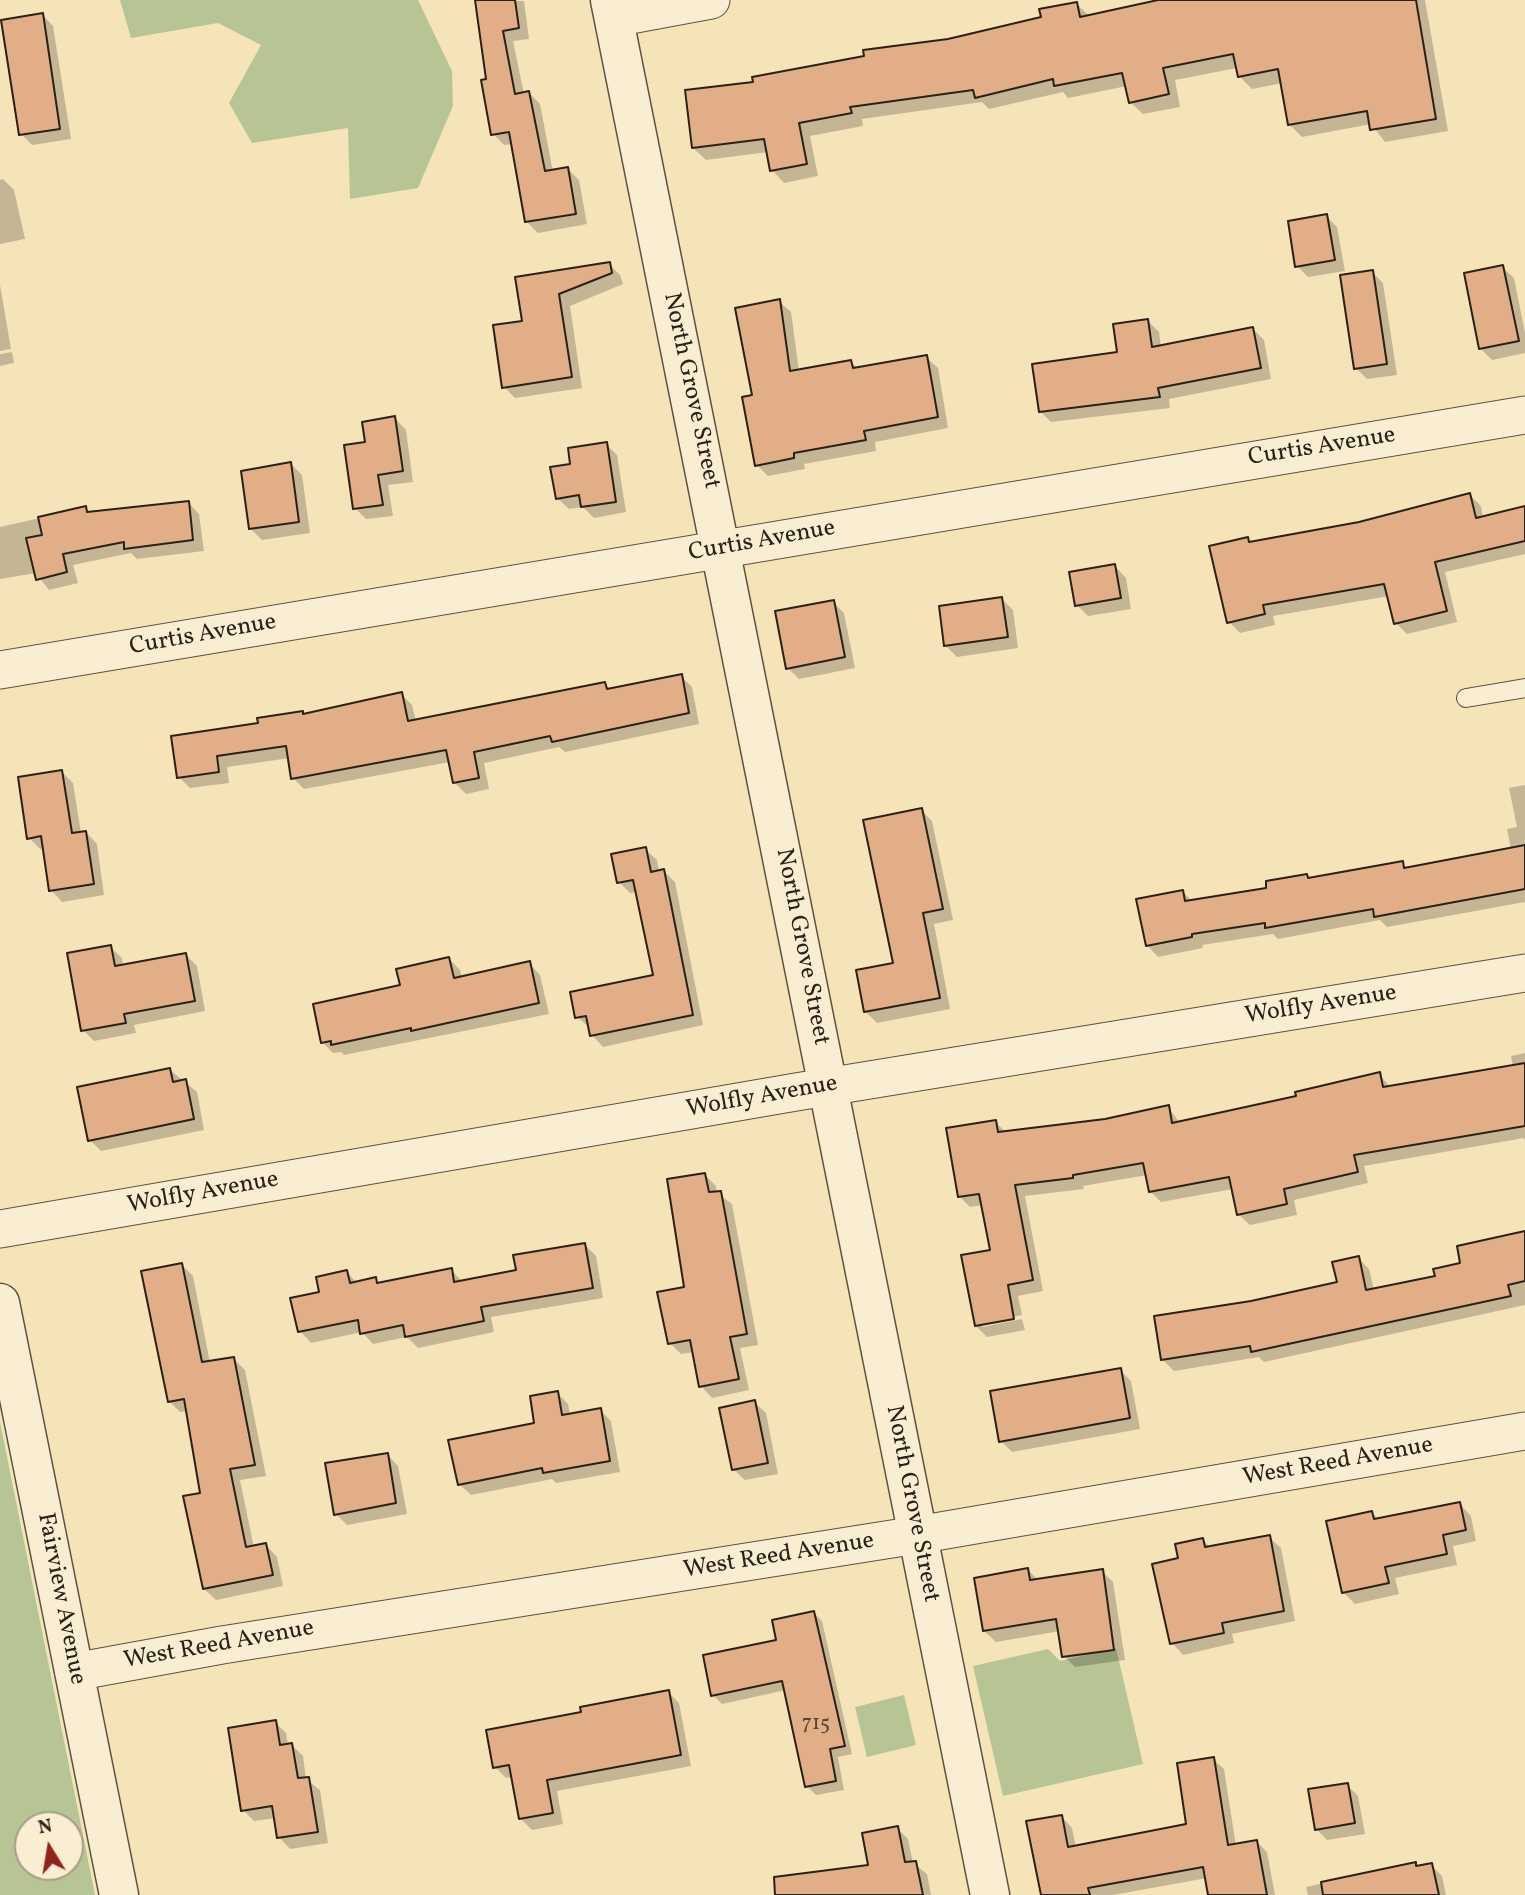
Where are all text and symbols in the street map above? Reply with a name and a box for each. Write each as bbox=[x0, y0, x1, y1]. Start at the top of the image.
street label: North Grove Street bbox=[655, 290, 725, 492]
street label: Curtis Avenue bbox=[1246, 422, 1398, 474]
street label: Curtis Avenue bbox=[686, 515, 838, 569]
street label: Curtis Avenue bbox=[127, 609, 279, 663]
street label: North Grove Street bbox=[768, 846, 834, 1048]
street label: Wolfly Avenue bbox=[1243, 980, 1399, 1032]
street label: Wolfly Avenue bbox=[684, 1071, 840, 1125]
street label: Wolfly Avenue bbox=[125, 1167, 281, 1221]
street label: North Grove Street bbox=[878, 1403, 944, 1605]
street label: West Reed Avenue bbox=[1241, 1432, 1435, 1494]
street label: Fairview Avenue bbox=[29, 1511, 91, 1687]
street label: West Reed Avenue bbox=[682, 1528, 876, 1586]
street label: West Reed Avenue bbox=[122, 1615, 316, 1677]
house number: 715 bbox=[802, 1712, 830, 1738]
north arrow bbox=[14, 1811, 84, 1881]
text: N bbox=[36, 1813, 55, 1841]

